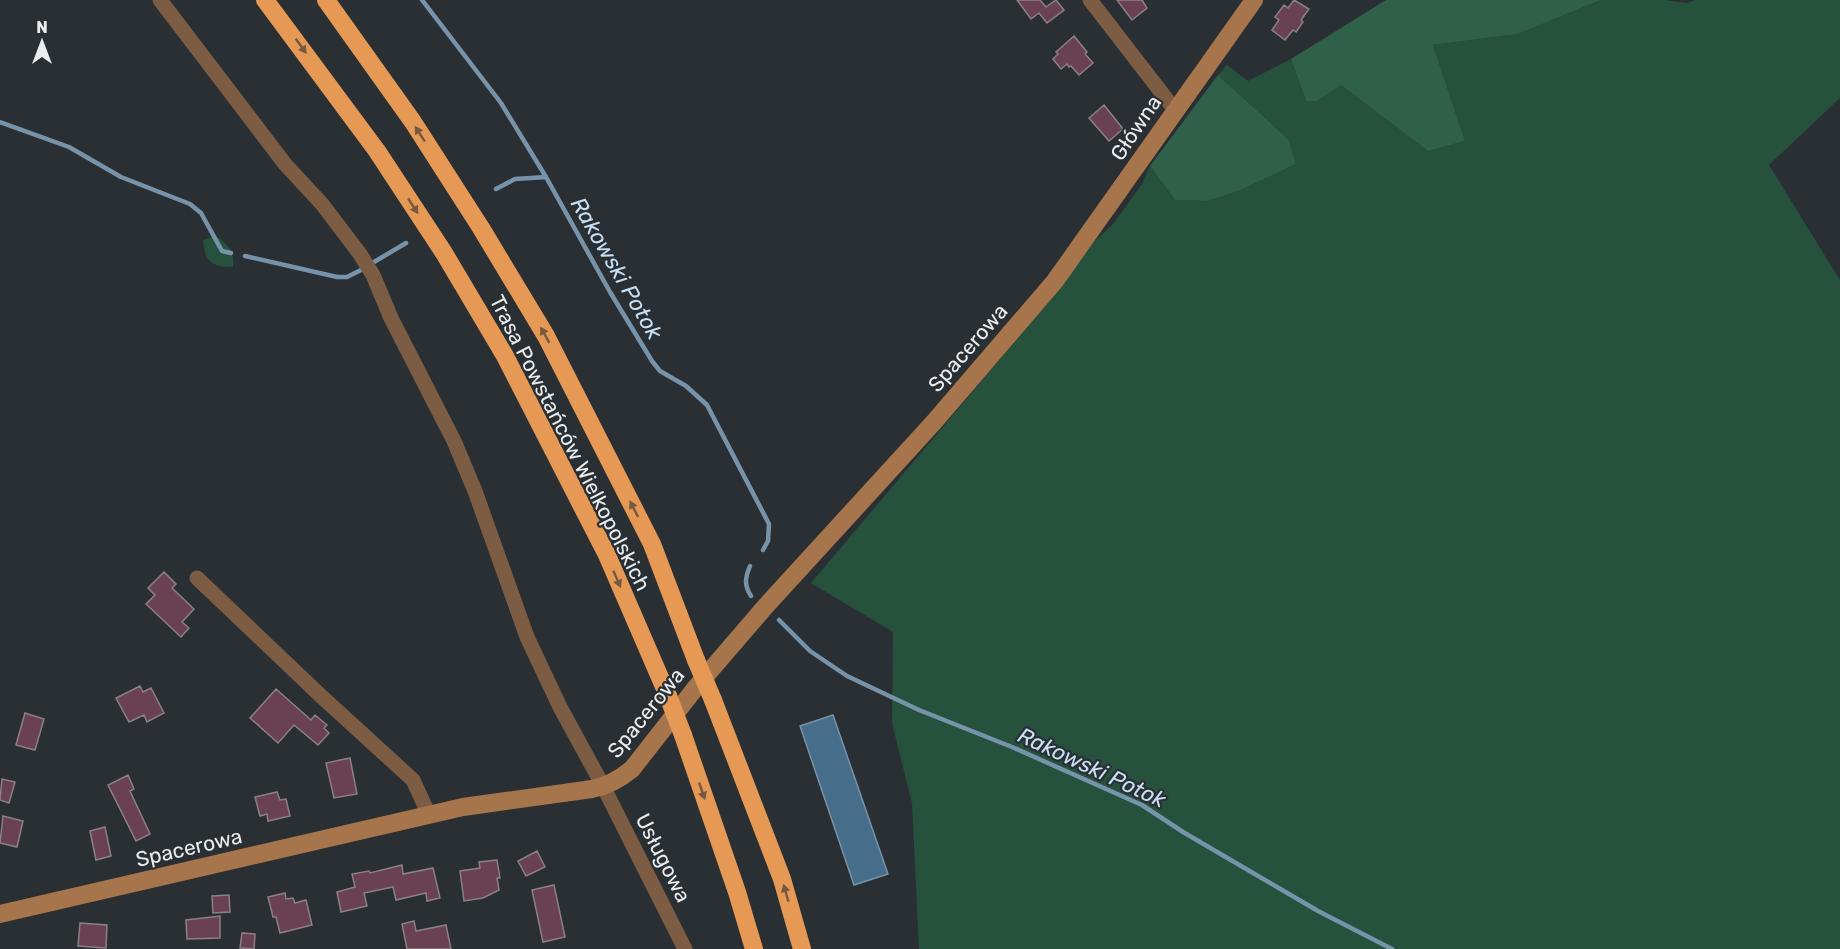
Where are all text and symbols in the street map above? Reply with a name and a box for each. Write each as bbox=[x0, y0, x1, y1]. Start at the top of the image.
north arrow bbox=[12, 12, 72, 72]
text: N bbox=[36, 18, 48, 37]
one-way arrow bbox=[295, 38, 307, 54]
street label: Główna bbox=[1105, 90, 1166, 165]
one-way arrow bbox=[415, 125, 426, 142]
water label: Rakowski Potok bbox=[565, 192, 669, 345]
one-way arrow bbox=[407, 198, 418, 214]
street label: Trasa Powstańców Wielkopolskich bbox=[485, 291, 656, 595]
street label: Spacerowa bbox=[923, 299, 1013, 397]
one-way arrow bbox=[540, 326, 550, 343]
one-way arrow bbox=[629, 500, 638, 517]
one-way arrow bbox=[613, 571, 622, 588]
street label: Spacerowa bbox=[602, 663, 689, 763]
water label: Rakowski Potok bbox=[1013, 721, 1171, 814]
one-way arrow bbox=[698, 782, 708, 800]
street label: Usługowa bbox=[630, 809, 696, 906]
street label: Spacerowa bbox=[133, 823, 244, 872]
one-way arrow bbox=[781, 884, 790, 902]

